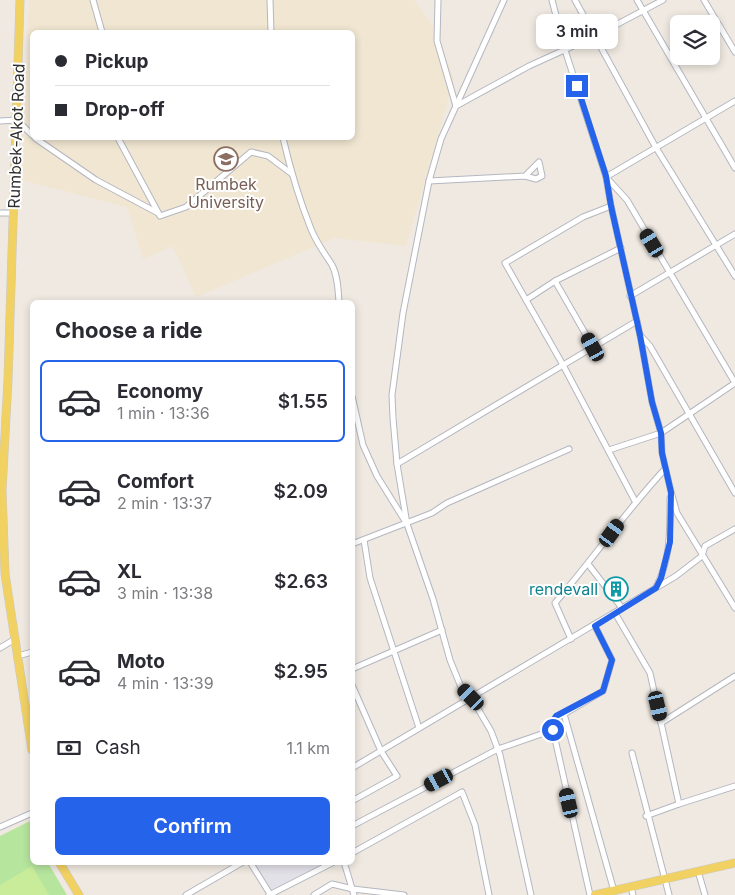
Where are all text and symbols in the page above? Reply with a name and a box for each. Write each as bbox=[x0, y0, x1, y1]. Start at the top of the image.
callout: 3 min bbox=[536, 13, 618, 48]
map controls bbox=[670, 15, 720, 65]
button: layers bbox=[670, 15, 720, 65]
text: 3 min bbox=[556, 21, 598, 41]
text: Pickup bbox=[85, 50, 148, 73]
street label: Rumbek-Akot Road bbox=[3, 63, 29, 209]
route end bbox=[566, 75, 588, 97]
text: Drop-off bbox=[85, 98, 165, 121]
school or university icon: Rumbek University bbox=[213, 146, 239, 172]
place label: Rumbek University bbox=[188, 174, 264, 212]
car bbox=[637, 226, 666, 260]
text: Choose a ride bbox=[55, 317, 203, 343]
car bbox=[579, 330, 606, 364]
icon: car bbox=[57, 379, 102, 424]
text: Economy bbox=[117, 380, 203, 403]
text: $1.55 bbox=[278, 390, 328, 413]
text: 1 min · 13:36 bbox=[117, 403, 210, 423]
icon: car bbox=[57, 469, 102, 514]
text: Comfort bbox=[117, 470, 194, 493]
text: $2.09 bbox=[274, 480, 328, 503]
text: 2 min · 13:37 bbox=[117, 493, 212, 513]
car bbox=[597, 516, 626, 550]
icon: car bbox=[57, 559, 102, 604]
text: XL bbox=[117, 560, 142, 583]
text: $2.63 bbox=[274, 570, 328, 593]
building icon: rendevall bbox=[603, 576, 629, 602]
place label: rendevall bbox=[529, 579, 598, 599]
text: 3 min · 13:38 bbox=[117, 583, 213, 603]
icon: car bbox=[57, 649, 102, 694]
text: Moto bbox=[117, 650, 165, 673]
text: $2.95 bbox=[274, 660, 328, 683]
text: 4 min · 13:39 bbox=[117, 673, 214, 693]
car bbox=[455, 681, 486, 713]
car bbox=[647, 690, 668, 722]
route start bbox=[542, 719, 564, 741]
icon: cash bbox=[55, 734, 83, 762]
text: Cash bbox=[95, 736, 141, 759]
text: 1.1 km bbox=[286, 738, 330, 758]
car bbox=[422, 766, 455, 794]
car bbox=[558, 787, 579, 819]
button: Confirm bbox=[55, 797, 330, 855]

